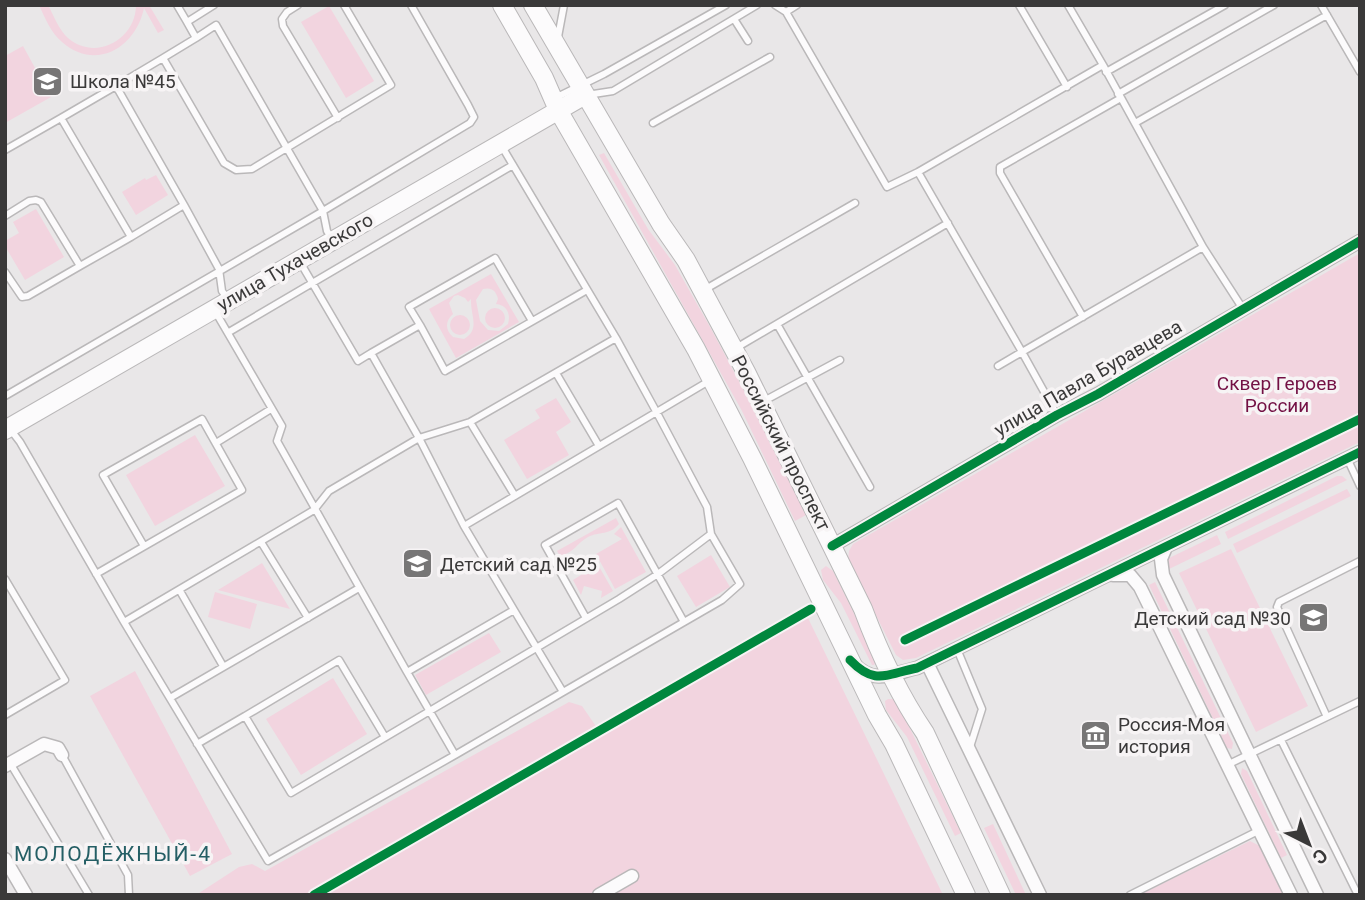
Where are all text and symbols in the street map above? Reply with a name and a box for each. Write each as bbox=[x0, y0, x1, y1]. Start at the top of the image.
school or university icon: Школа №45 bbox=[30, 64, 64, 98]
place label: Школа №45 bbox=[70, 70, 176, 93]
street label: улица Тухачевского bbox=[213, 208, 377, 316]
street label: улица Павла Буравцева bbox=[990, 315, 1186, 441]
street label: Российский проспект bbox=[727, 351, 835, 535]
park label: Сквер Героев России bbox=[1217, 372, 1337, 417]
school or university icon: Детский сад №25 bbox=[400, 547, 434, 581]
place label: Детский сад №25 bbox=[440, 553, 597, 576]
school or university icon: Детский сад №30 bbox=[1297, 601, 1331, 635]
place label: Детский сад №30 bbox=[1134, 607, 1291, 630]
place label: Россия-Моя история bbox=[1118, 713, 1225, 758]
museum icon: Россия-Моя история bbox=[1078, 718, 1112, 752]
north arrow bbox=[1274, 809, 1344, 879]
district label: МОЛОДЁЖНЫЙ-4 bbox=[14, 842, 212, 866]
text: С bbox=[1308, 844, 1332, 869]

